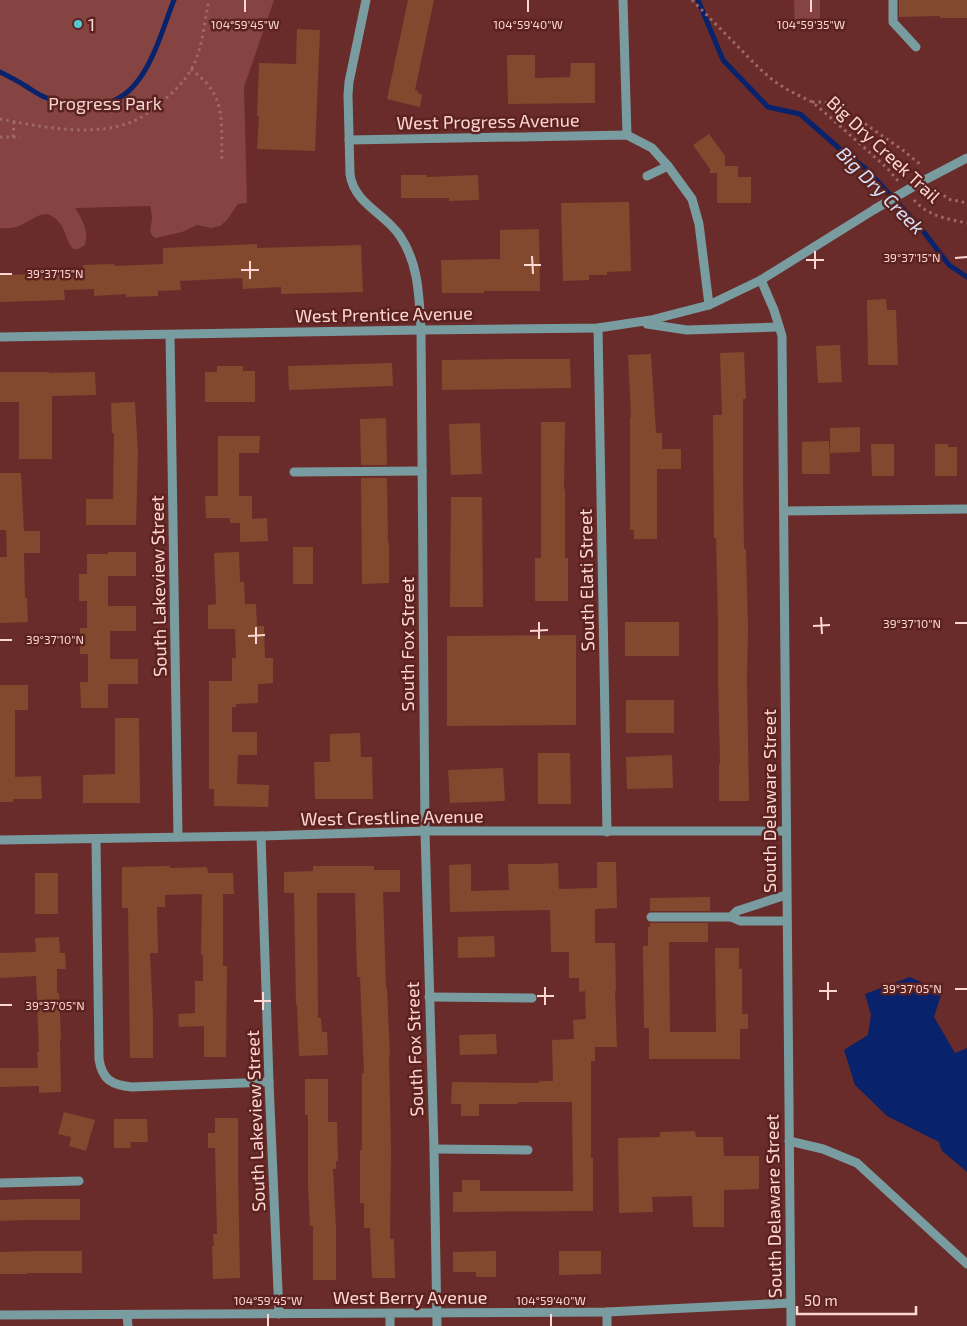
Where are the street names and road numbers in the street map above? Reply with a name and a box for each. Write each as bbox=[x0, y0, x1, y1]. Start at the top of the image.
street label: Big Dry Creek Trail bbox=[823, 91, 945, 207]
street label: West Progress Avenue bbox=[396, 108, 580, 134]
street label: West Prentice Avenue bbox=[295, 301, 473, 327]
street label: South Lakeview Street bbox=[145, 495, 171, 677]
street label: South Elati Street bbox=[574, 508, 598, 651]
street label: South Fox Street bbox=[396, 576, 418, 711]
street label: South Delaware Street bbox=[758, 709, 780, 893]
street label: West Crestline Avenue bbox=[300, 804, 484, 830]
street label: South Fox Street bbox=[401, 981, 427, 1117]
street label: South Lakeview Street bbox=[241, 1030, 269, 1212]
street label: South Delaware Street bbox=[760, 1114, 786, 1298]
street label: West Berry Avenue bbox=[333, 1286, 487, 1308]

